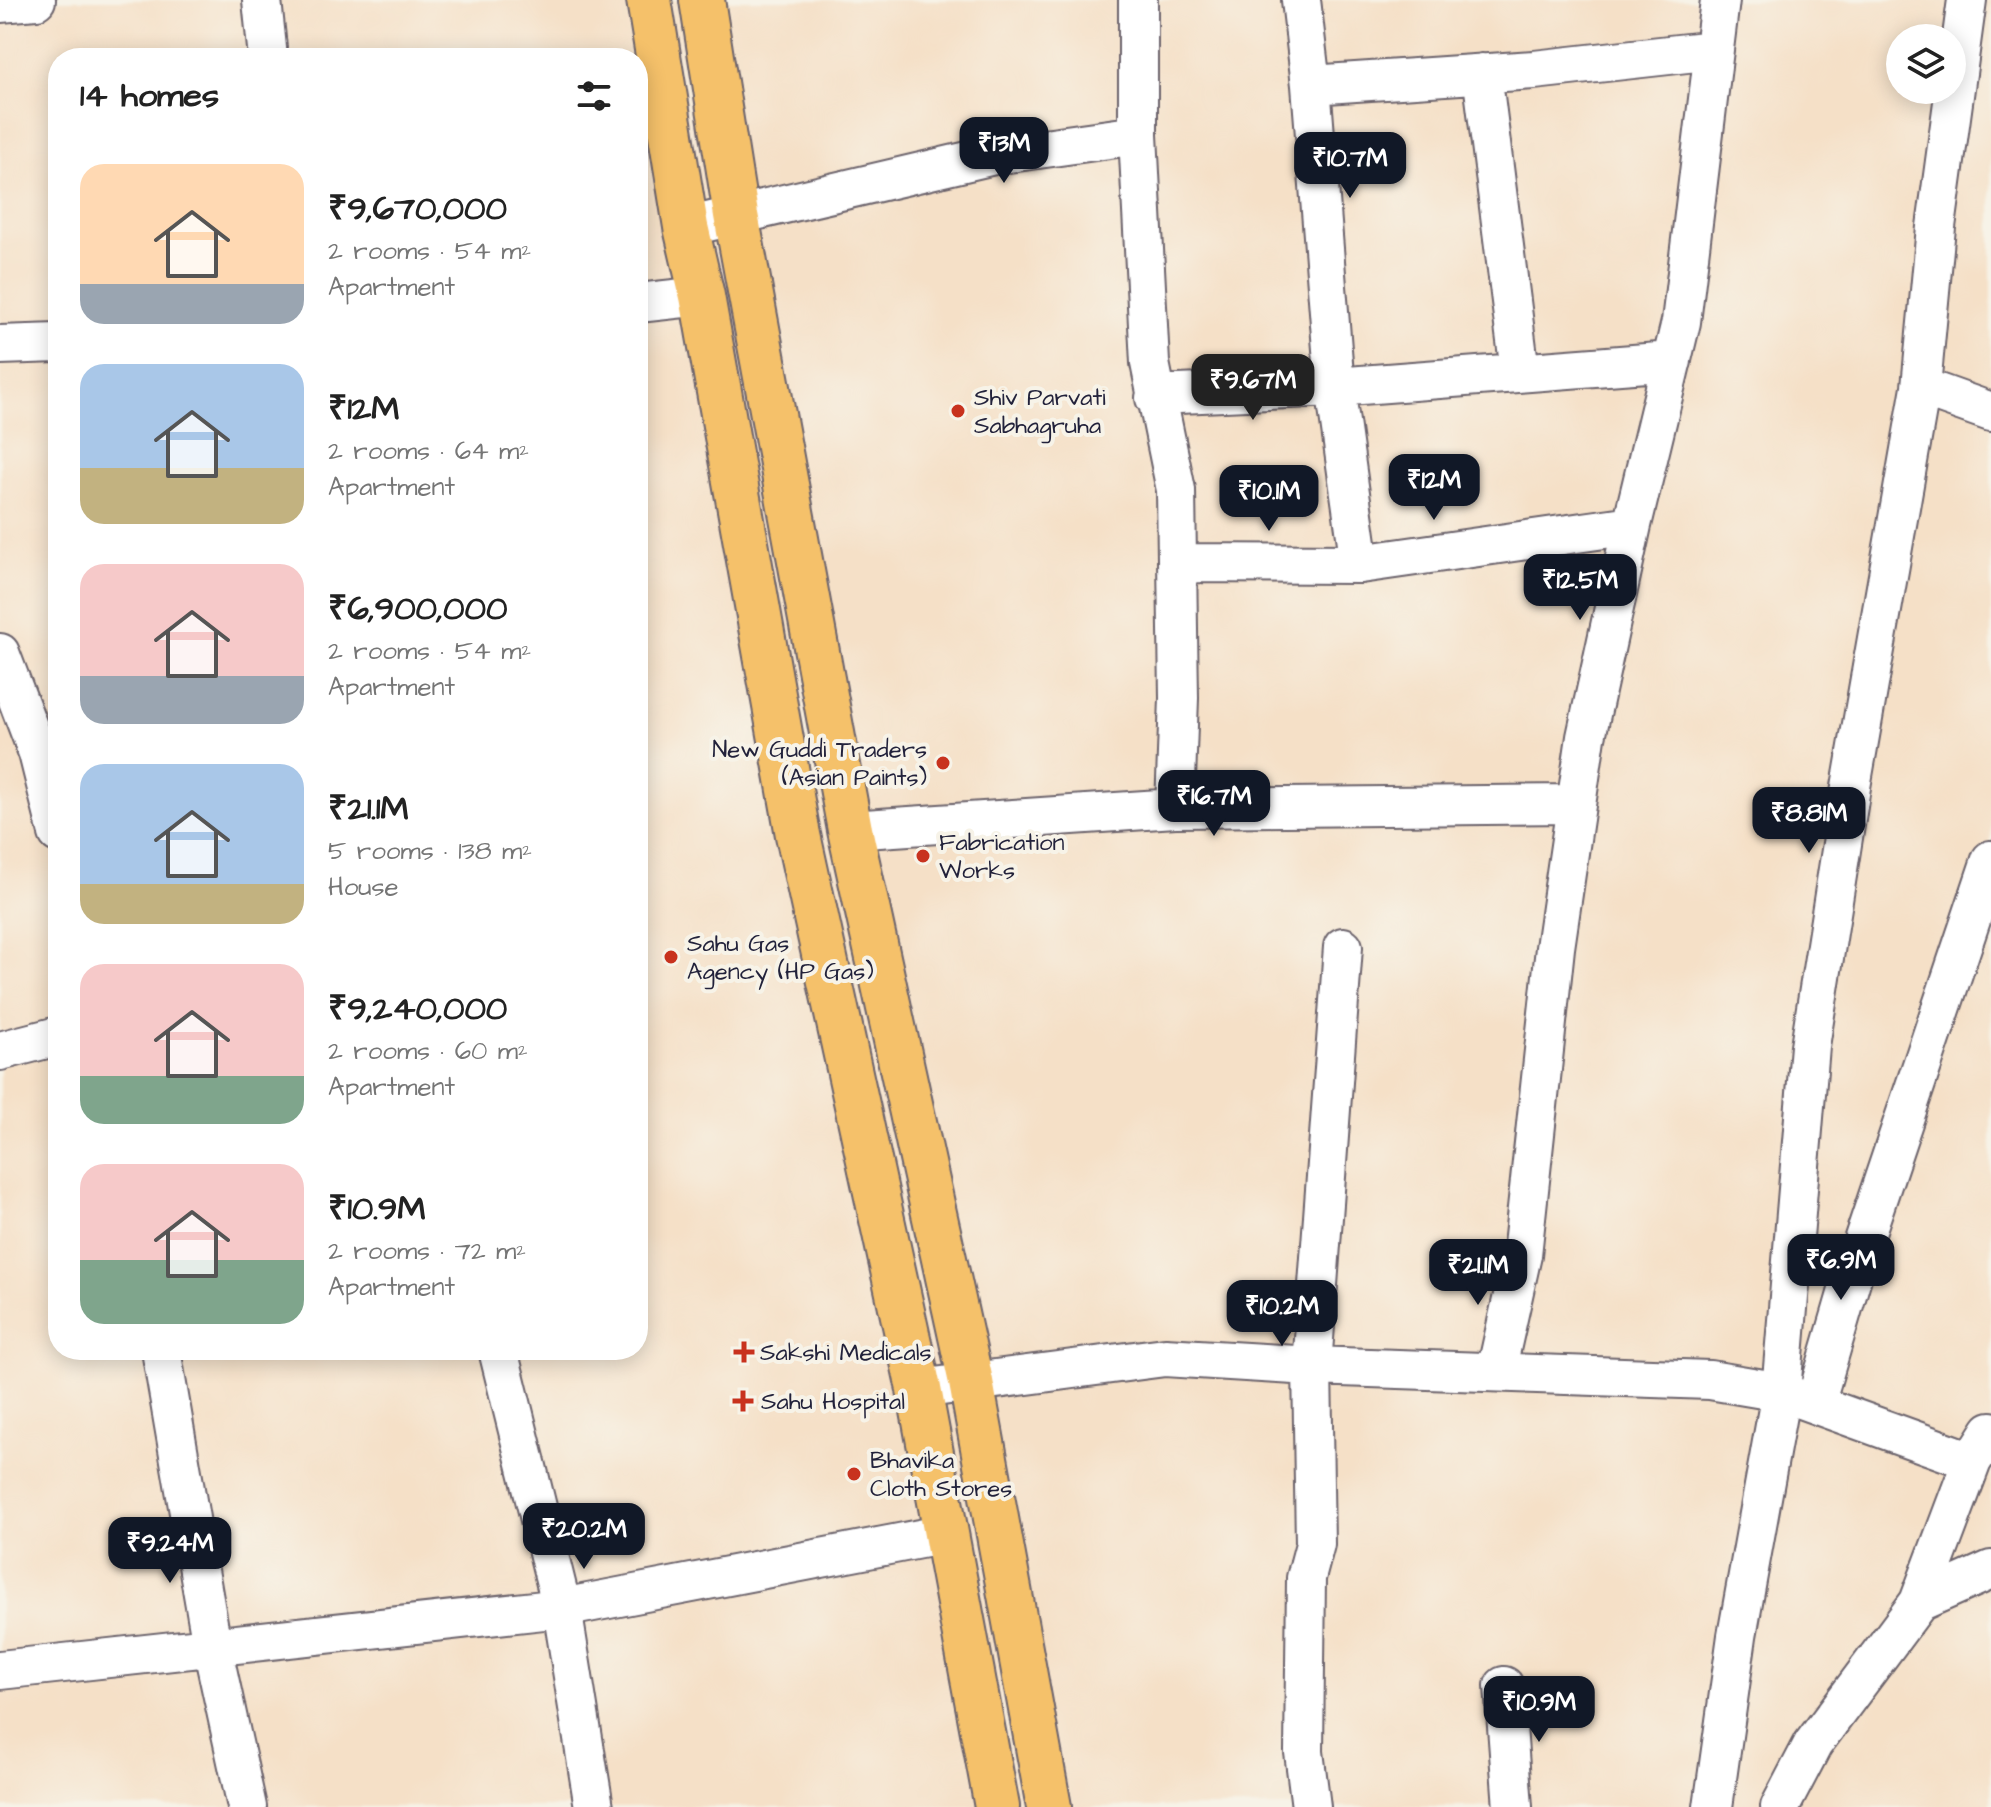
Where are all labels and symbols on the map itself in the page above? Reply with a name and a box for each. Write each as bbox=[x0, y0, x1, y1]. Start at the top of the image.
pin: ₹13M bbox=[957, 117, 1051, 185]
pin: ₹10.7M bbox=[1285, 132, 1415, 200]
pin: ₹9.67M bbox=[1188, 354, 1318, 422]
place label: Shiv Parvati Sabhagruha bbox=[974, 381, 1106, 444]
marker: Shiv Parvati Sabhagruha bbox=[949, 402, 967, 420]
pin: ₹12M bbox=[1387, 454, 1481, 522]
pin: ₹10.1M bbox=[1204, 465, 1334, 533]
pin: ₹12.5M bbox=[1515, 554, 1645, 622]
place label: New Guddi Traders (Asian Paints) bbox=[712, 733, 927, 795]
marker: New Guddi Traders (Asian Paints) bbox=[934, 754, 952, 772]
pin: ₹16.7M bbox=[1149, 770, 1279, 838]
pin: ₹8.81M bbox=[1744, 787, 1874, 855]
place label: Fabrication Works bbox=[939, 826, 1064, 888]
marker: Fabrication Works bbox=[914, 847, 932, 865]
place label: Sahu Gas Agency (HP Gas) bbox=[687, 927, 874, 990]
marker: Sahu Gas Agency (HP Gas) bbox=[662, 948, 680, 966]
pin: ₹6.9M bbox=[1785, 1234, 1897, 1302]
pin: ₹21.1M bbox=[1413, 1239, 1543, 1307]
pin: ₹10.2M bbox=[1217, 1280, 1347, 1348]
place label: Sakshi Medicals bbox=[760, 1336, 932, 1370]
marker: Sakshi Medicals bbox=[735, 1343, 753, 1361]
place label: Sahu Hospital bbox=[761, 1385, 905, 1419]
marker: Sahu Hospital bbox=[732, 1390, 754, 1412]
place label: Bhavika Cloth Stores bbox=[870, 1444, 1012, 1506]
marker: Bhavika Cloth Stores bbox=[845, 1465, 863, 1483]
pin: ₹20.2M bbox=[519, 1503, 649, 1571]
pin: ₹9.24M bbox=[105, 1517, 235, 1585]
pin: ₹10.9M bbox=[1474, 1676, 1604, 1744]

